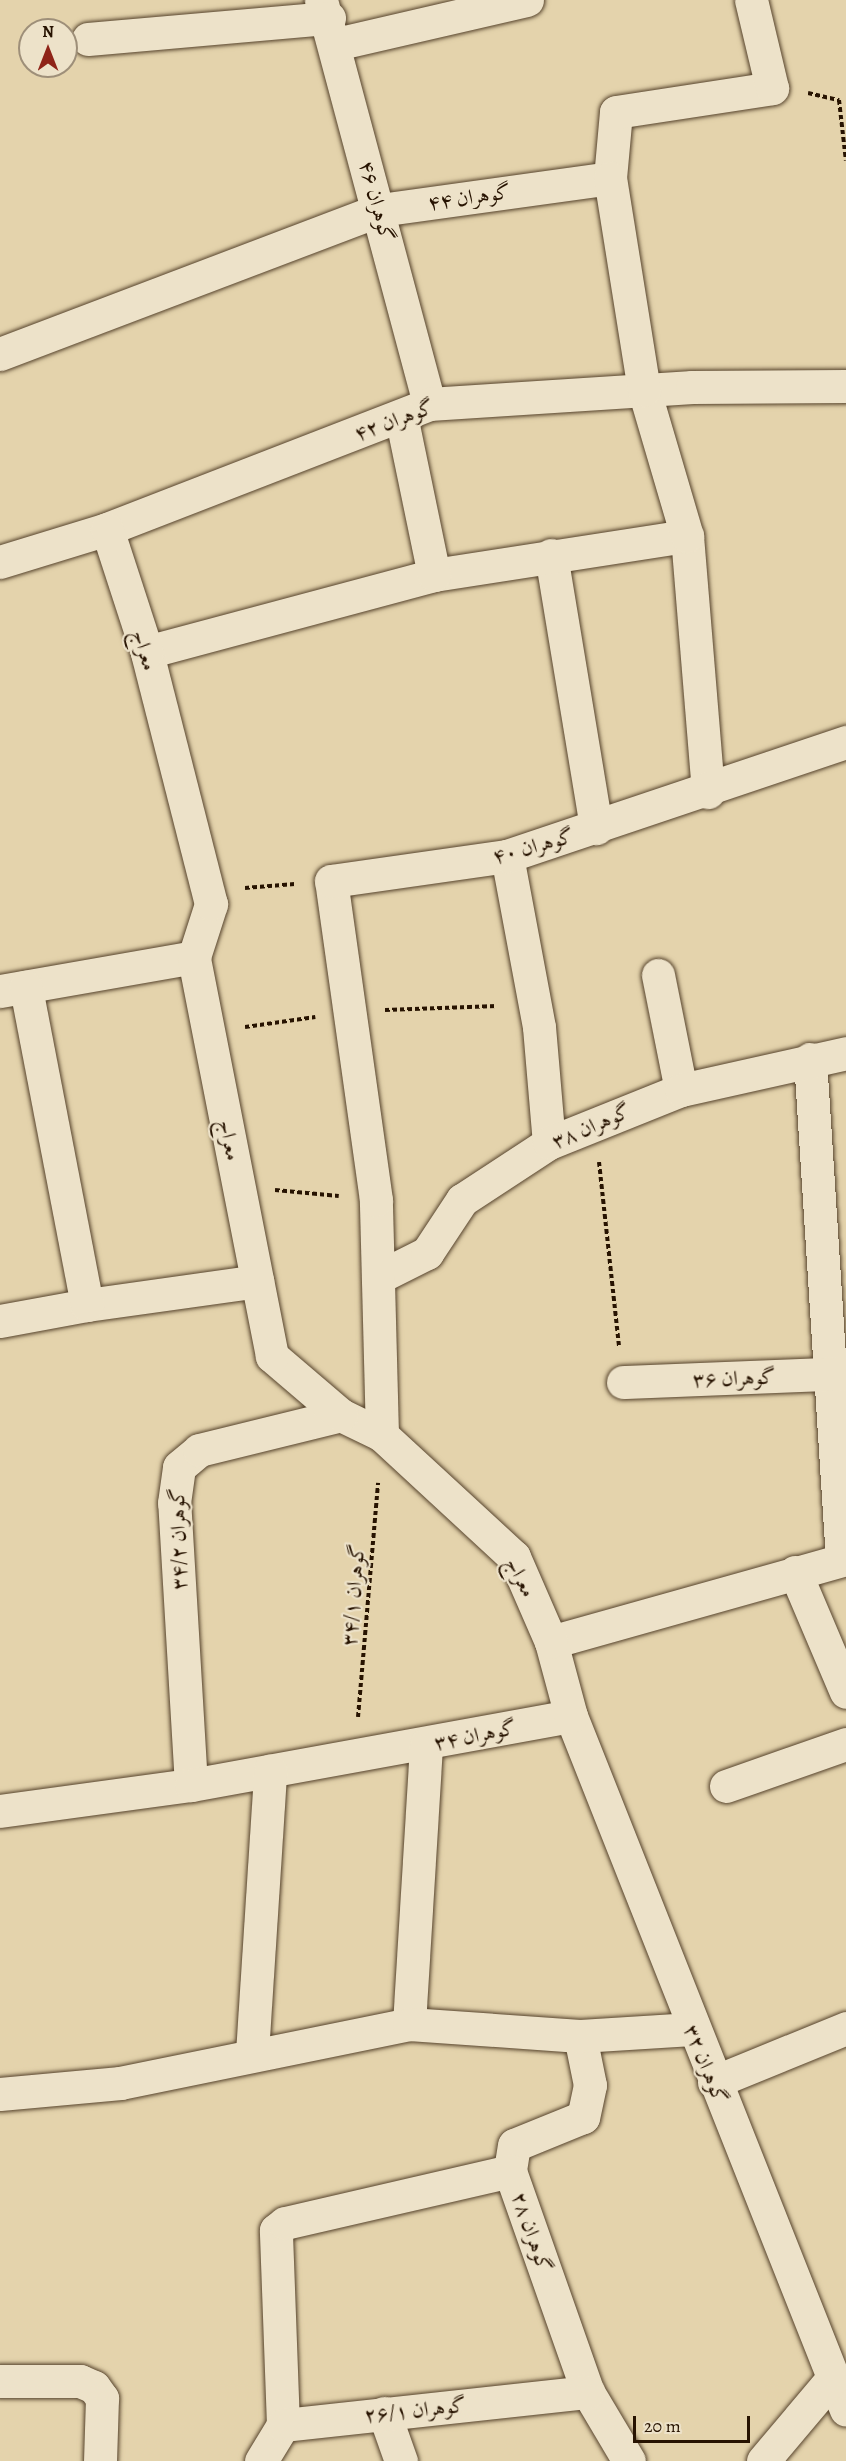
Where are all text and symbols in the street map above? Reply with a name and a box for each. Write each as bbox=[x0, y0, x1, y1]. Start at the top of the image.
north arrow bbox=[18, 18, 78, 78]
text: N bbox=[42, 21, 54, 43]
street label: گوهران ۴۶ bbox=[354, 158, 400, 244]
street label: گوهران ۴۴ bbox=[426, 179, 512, 215]
street label: گوهران ۴۲ bbox=[351, 394, 437, 446]
street label: معراج bbox=[127, 627, 163, 673]
street label: گوهران ۴۰ bbox=[490, 823, 576, 869]
street label: گوهران ۳۸ bbox=[548, 1098, 634, 1154]
street label: معراج bbox=[214, 1117, 246, 1163]
street label: گوهران ۳۶ bbox=[692, 1364, 776, 1392]
street label: گوهران ۳۴/۲ bbox=[165, 1488, 191, 1590]
street label: گوهران ۳۴/۱ bbox=[336, 1543, 370, 1647]
street label: معراج bbox=[500, 1553, 542, 1601]
street label: گوهران ۳۴ bbox=[432, 1715, 518, 1755]
street label: گوهران ۳۲ bbox=[679, 2021, 733, 2107]
street label: گوهران ۲۸ bbox=[507, 2189, 557, 2275]
street label: گوهران ۲۶/۱ bbox=[363, 2392, 467, 2428]
scale bar bbox=[636, 2404, 753, 2442]
text: 20 m bbox=[644, 2414, 681, 2438]

